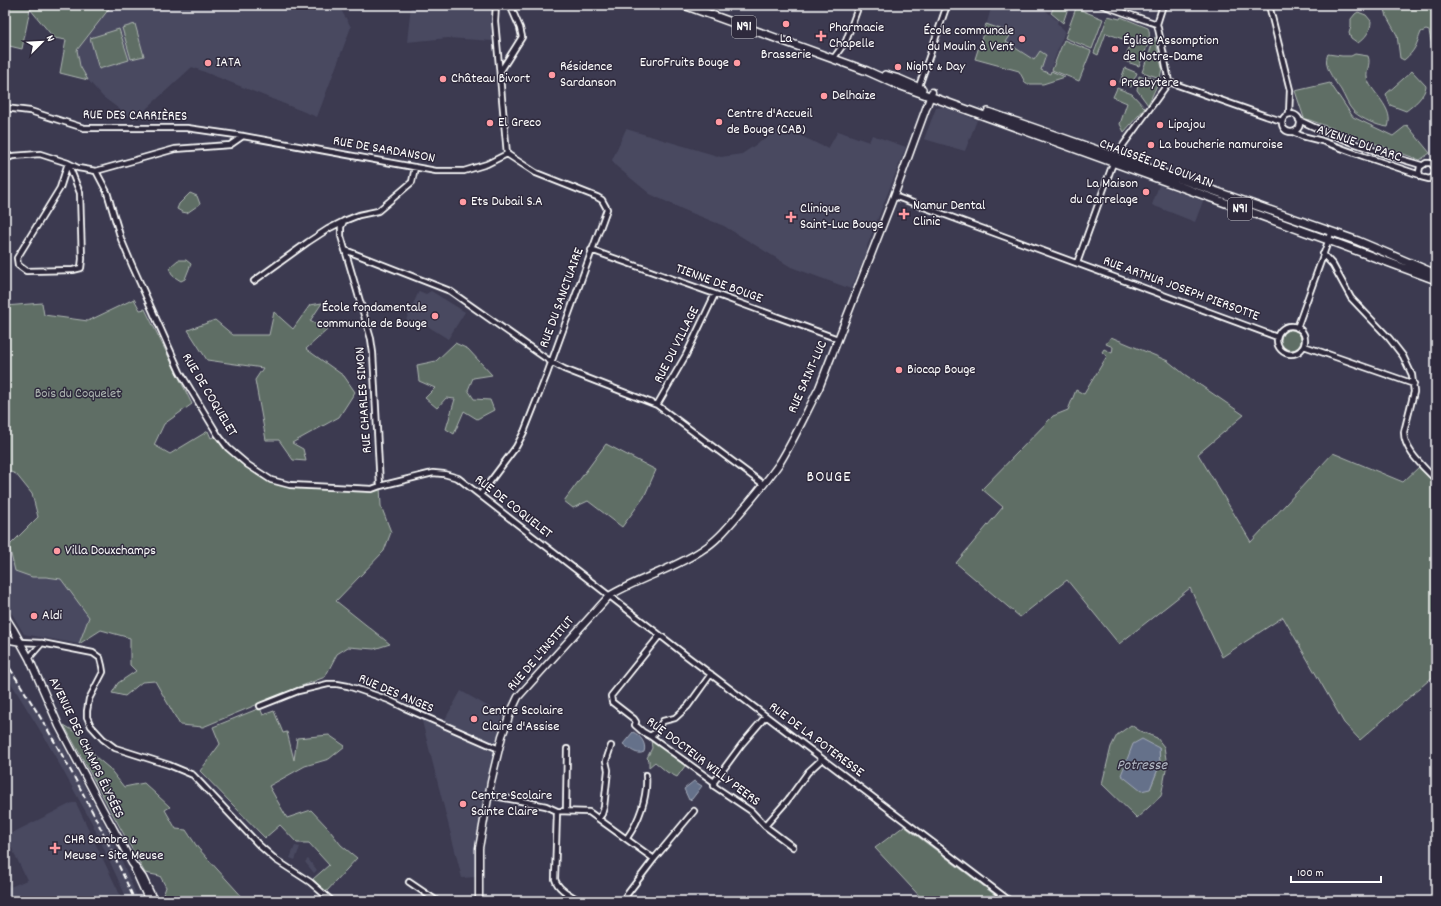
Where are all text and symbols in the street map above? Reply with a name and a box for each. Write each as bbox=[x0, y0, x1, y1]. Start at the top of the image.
road number: N91 bbox=[732, 16, 756, 38]
place label: Pharmacie Chapelle bbox=[829, 18, 884, 54]
marker: La Brasserie bbox=[781, 19, 791, 29]
place label: École communale du Moulin à Vent bbox=[923, 21, 1014, 57]
north arrow bbox=[22, 22, 62, 62]
place label: La Brasserie bbox=[761, 29, 811, 65]
marker: Pharmacie Chapelle bbox=[816, 31, 826, 41]
place label: Église Assomption de Notre-Dame bbox=[1123, 31, 1219, 67]
text: N bbox=[41, 33, 58, 45]
marker: École communale du Moulin à Vent bbox=[1017, 34, 1027, 44]
marker: Église Assomption de Notre-Dame bbox=[1110, 44, 1120, 54]
place label: IATA bbox=[216, 53, 242, 73]
place label: EuroFruits Bouge bbox=[640, 53, 729, 73]
place label: Résidence Sardanson bbox=[560, 57, 616, 93]
place label: Night & Day bbox=[906, 57, 966, 77]
marker: IATA bbox=[203, 58, 213, 68]
marker: EuroFruits Bouge bbox=[732, 58, 742, 68]
marker: Night & Day bbox=[893, 62, 903, 72]
place label: Château Bivort bbox=[451, 69, 530, 89]
marker: Résidence Sardanson bbox=[547, 70, 557, 80]
place label: Presbytère bbox=[1121, 73, 1179, 93]
marker: Château Bivort bbox=[438, 74, 448, 84]
marker: Presbytère bbox=[1108, 78, 1118, 88]
place label: Delhaize bbox=[832, 86, 876, 106]
marker: Delhaize bbox=[819, 91, 829, 101]
place label: Centre d'Accueil de Bouge (CAB) bbox=[727, 104, 813, 140]
street label: RUE DES CARRIÈRES bbox=[83, 105, 187, 127]
place label: El Greco bbox=[498, 113, 541, 133]
place label: Lipajou bbox=[1168, 115, 1205, 135]
marker: Centre d'Accueil de Bouge (CAB) bbox=[714, 117, 724, 127]
marker: El Greco bbox=[485, 118, 495, 128]
marker: Lipajou bbox=[1155, 120, 1165, 130]
street label: AVENUE DU PARC bbox=[1314, 120, 1404, 168]
street label: RUE DE SARDANSON bbox=[331, 131, 437, 169]
street label: CHAUSSÉE DE LOUVAIN bbox=[1096, 134, 1216, 194]
place label: La boucherie namuroise bbox=[1159, 135, 1283, 155]
marker: La boucherie namuroise bbox=[1146, 140, 1156, 150]
place label: La Maison du Carrelage bbox=[1070, 174, 1138, 210]
marker: La Maison du Carrelage bbox=[1141, 187, 1151, 197]
place label: Ets Dubail S.A bbox=[471, 192, 543, 212]
place label: Namur Dental Clinic bbox=[913, 196, 986, 232]
marker: Ets Dubail S.A bbox=[458, 197, 468, 207]
road number: N91 bbox=[1228, 198, 1252, 220]
place label: Clinique Saint-Luc Bouge bbox=[800, 199, 884, 235]
marker: Namur Dental Clinic bbox=[898, 208, 910, 220]
marker: Clinique Saint-Luc Bouge bbox=[785, 211, 797, 223]
street label: RUE DU SANCTUAIRE bbox=[535, 244, 590, 351]
street label: RUE ARTHUR JOSEPH PIERSOTTE bbox=[1100, 251, 1263, 327]
street label: TIENNE DE BOUGE bbox=[673, 259, 766, 309]
place label: École fondamentale communale de Bouge bbox=[317, 298, 427, 334]
street label: RUE DU VILLAGE bbox=[649, 303, 705, 387]
marker: École fondamentale communale de Bouge bbox=[430, 311, 440, 321]
street label: RUE SAINT-LUC bbox=[783, 337, 833, 417]
street label: RUE CHARLES SIMON bbox=[350, 346, 378, 454]
street label: RUE DE COQUELET bbox=[176, 350, 242, 441]
place label: Biocap Bouge bbox=[907, 360, 975, 380]
marker: Biocap Bouge bbox=[894, 365, 904, 375]
park label: Bois du Coquelet bbox=[35, 384, 121, 404]
district label: BOUGE bbox=[807, 466, 851, 489]
street label: RUE DE COQUELET bbox=[470, 470, 556, 544]
place label: Villa Douxchamps bbox=[65, 541, 156, 561]
marker: Villa Douxchamps bbox=[52, 546, 62, 556]
place label: Aldi bbox=[42, 606, 63, 626]
marker: Aldi bbox=[29, 611, 39, 621]
street label: RUE DE L'INSTITUT bbox=[503, 612, 580, 696]
street label: RUE DES ANGES bbox=[355, 669, 437, 719]
street label: AVENUE DES CHAMPS ÉLYSÉES bbox=[43, 674, 129, 822]
street label: RUE DE LA POTERESSE bbox=[764, 697, 868, 783]
place label: Centre Scolaire Claire d'Assise bbox=[482, 701, 563, 737]
street label: RUE DOCTEUR WILLY PEERS bbox=[642, 712, 764, 812]
marker: Centre Scolaire Claire d'Assise bbox=[469, 714, 479, 724]
water label: Potresse bbox=[1117, 755, 1169, 777]
place label: Centre Scolaire Sainte Claire bbox=[471, 786, 552, 822]
marker: Centre Scolaire Sainte Claire bbox=[458, 799, 468, 809]
place label: CHR Sambre & Meuse - Site Meuse bbox=[64, 830, 163, 866]
marker: CHR Sambre & Meuse - Site Meuse bbox=[49, 842, 61, 854]
scale bar bbox=[1291, 858, 1381, 884]
text: 100 m bbox=[1297, 865, 1324, 882]

